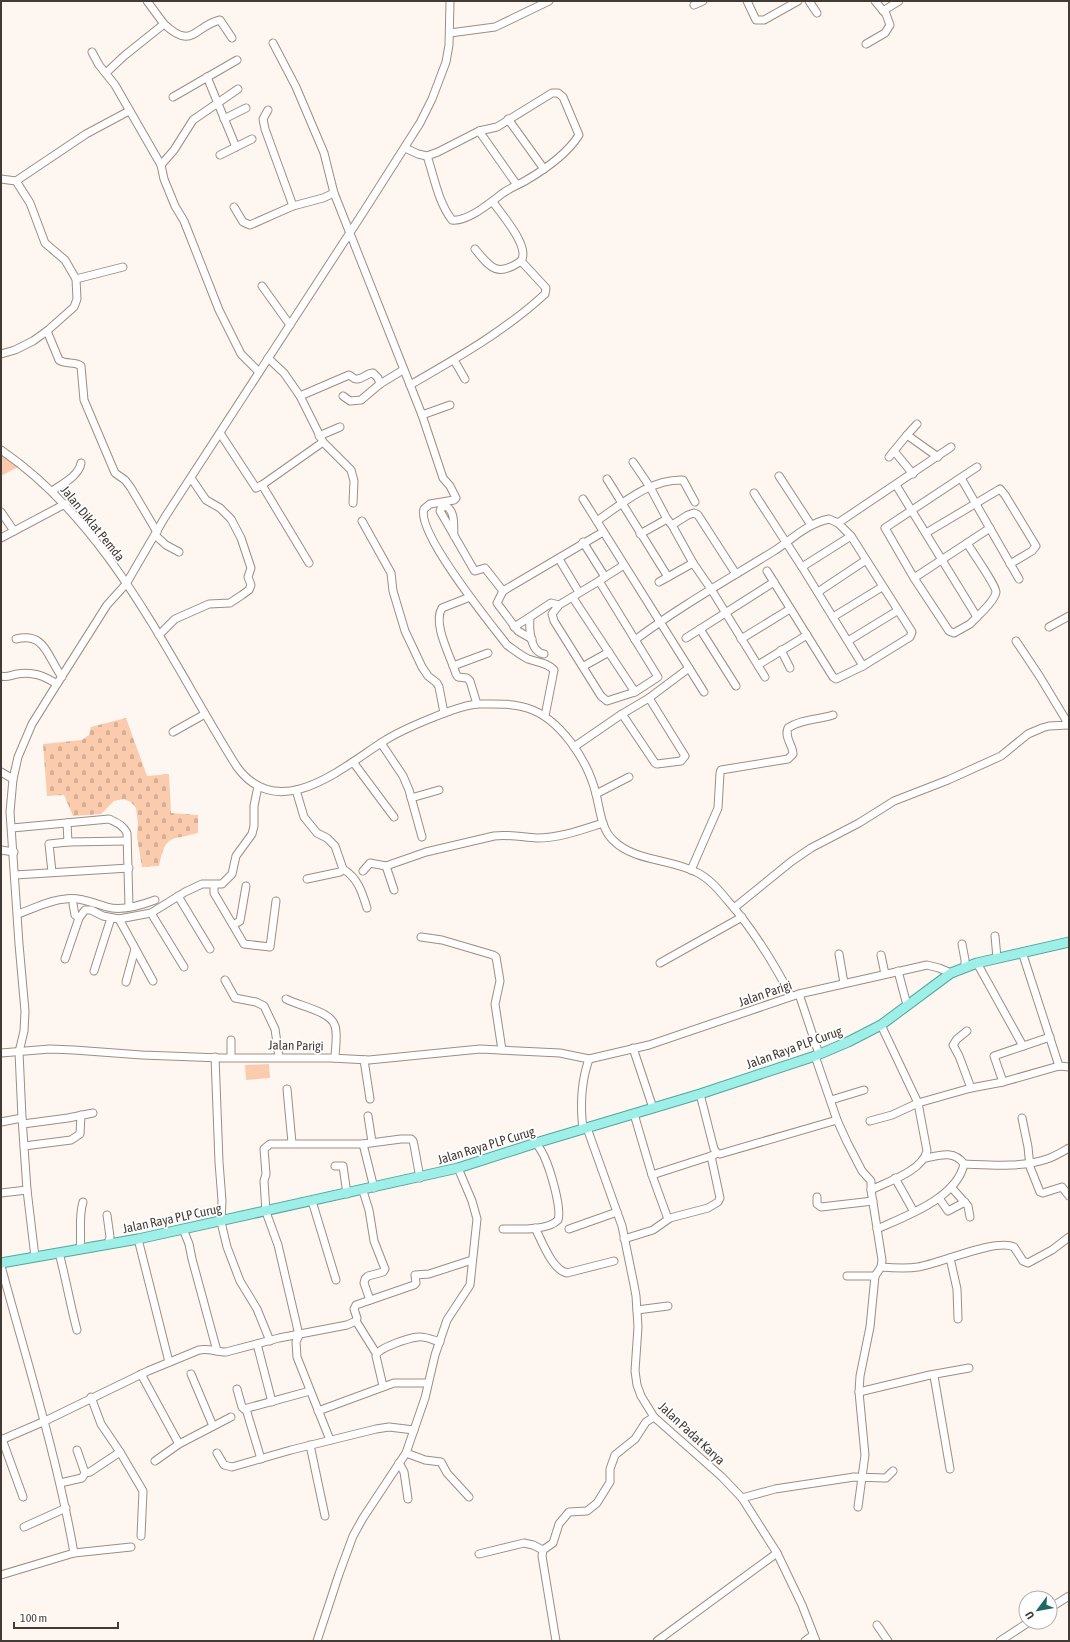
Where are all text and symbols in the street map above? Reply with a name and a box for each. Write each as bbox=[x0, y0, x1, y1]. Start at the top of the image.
street label: Jalan Diklat Pemda bbox=[58, 483, 128, 564]
street label: Jalan Parigi bbox=[737, 977, 794, 1010]
street label: Jalan Raya PLP Curug bbox=[744, 1023, 844, 1072]
street label: Jalan Parigi bbox=[268, 1038, 324, 1053]
street label: Jalan Raya PLP Curug bbox=[436, 1123, 537, 1167]
street label: Jalan Raya PLP Curug bbox=[121, 1201, 223, 1236]
street label: Jalan Padat Karya bbox=[655, 1399, 728, 1468]
north arrow bbox=[1018, 1590, 1058, 1630]
scale bar bbox=[14, 1604, 118, 1630]
text: U bbox=[1023, 1609, 1036, 1621]
text: 100 m bbox=[20, 1611, 47, 1625]

